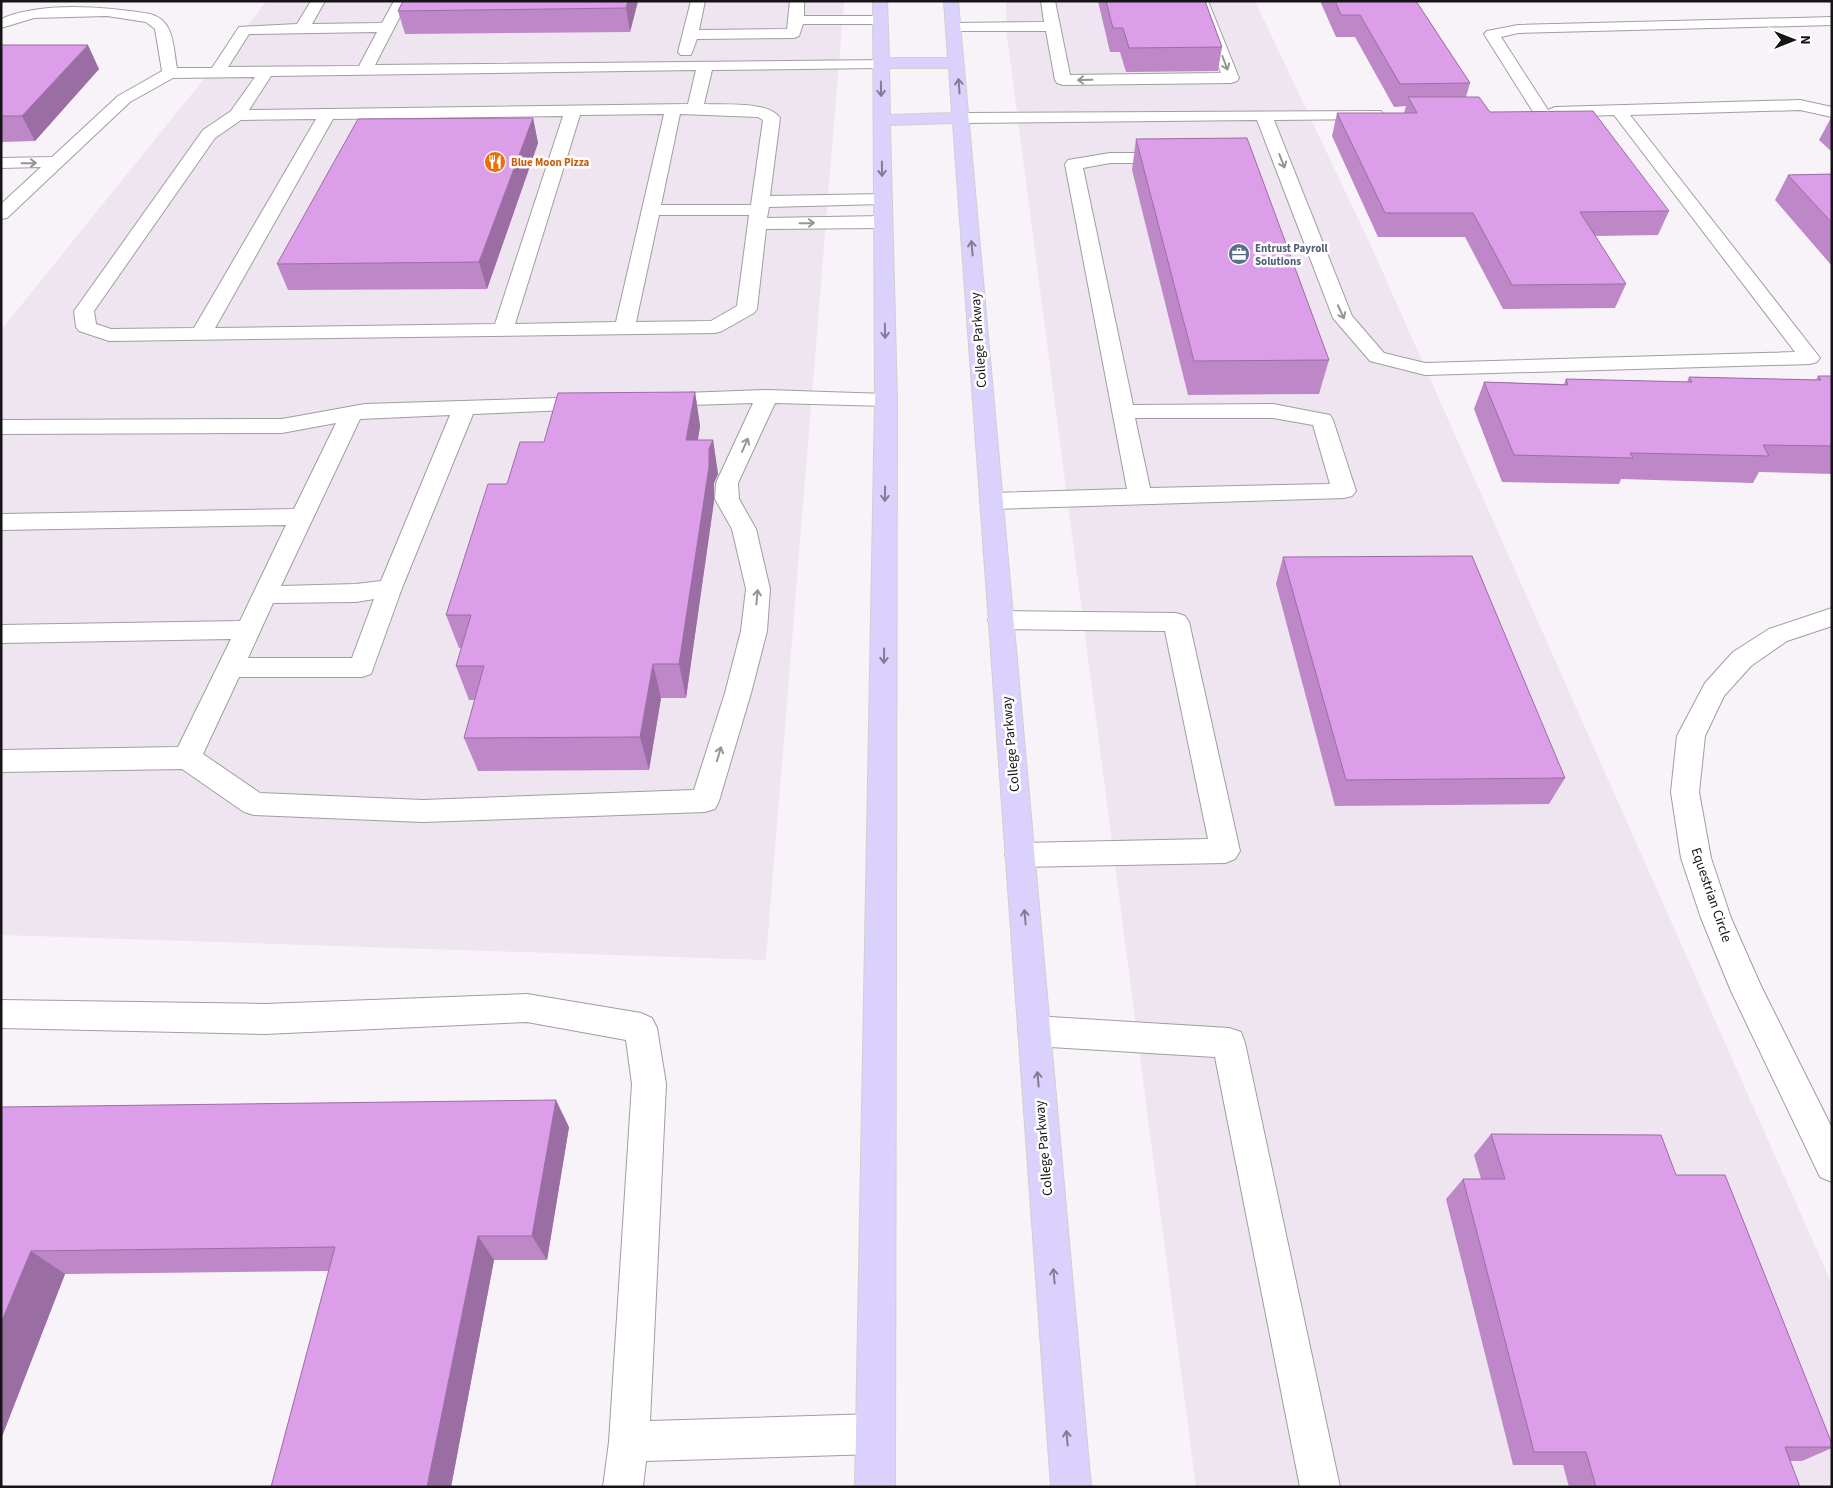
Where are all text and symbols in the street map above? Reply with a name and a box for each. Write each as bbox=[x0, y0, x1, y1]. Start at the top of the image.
north arrow bbox=[1768, 15, 1818, 65]
text: N bbox=[1795, 35, 1815, 45]
one-way arrow bbox=[1221, 55, 1230, 70]
one-way arrow bbox=[1077, 75, 1093, 85]
one-way arrow bbox=[954, 78, 963, 94]
one-way arrow bbox=[876, 80, 886, 97]
restaurant icon: Blue Moon Pizza bbox=[483, 150, 507, 174]
one-way arrow bbox=[1278, 153, 1287, 168]
place label: Blue Moon Pizza bbox=[511, 155, 590, 170]
one-way arrow bbox=[20, 158, 37, 168]
one-way arrow bbox=[878, 161, 887, 177]
one-way arrow bbox=[798, 218, 814, 228]
one-way arrow bbox=[967, 240, 977, 256]
place label: Entrust Payroll Solutions bbox=[1255, 241, 1328, 269]
office icon: Entrust Payroll Solutions bbox=[1227, 242, 1251, 266]
street label: College Parkway bbox=[966, 291, 992, 388]
one-way arrow bbox=[1337, 304, 1346, 319]
one-way arrow bbox=[880, 323, 890, 339]
one-way arrow bbox=[741, 438, 751, 453]
one-way arrow bbox=[881, 486, 890, 502]
one-way arrow bbox=[753, 589, 762, 605]
one-way arrow bbox=[879, 648, 889, 664]
street label: College Parkway bbox=[997, 695, 1025, 793]
one-way arrow bbox=[715, 747, 724, 763]
street label: Equestrian Circle bbox=[1685, 845, 1737, 945]
one-way arrow bbox=[1021, 910, 1030, 926]
one-way arrow bbox=[1034, 1072, 1043, 1088]
street label: College Parkway bbox=[1030, 1099, 1058, 1197]
one-way arrow bbox=[1049, 1268, 1059, 1284]
one-way arrow bbox=[1062, 1430, 1072, 1446]

